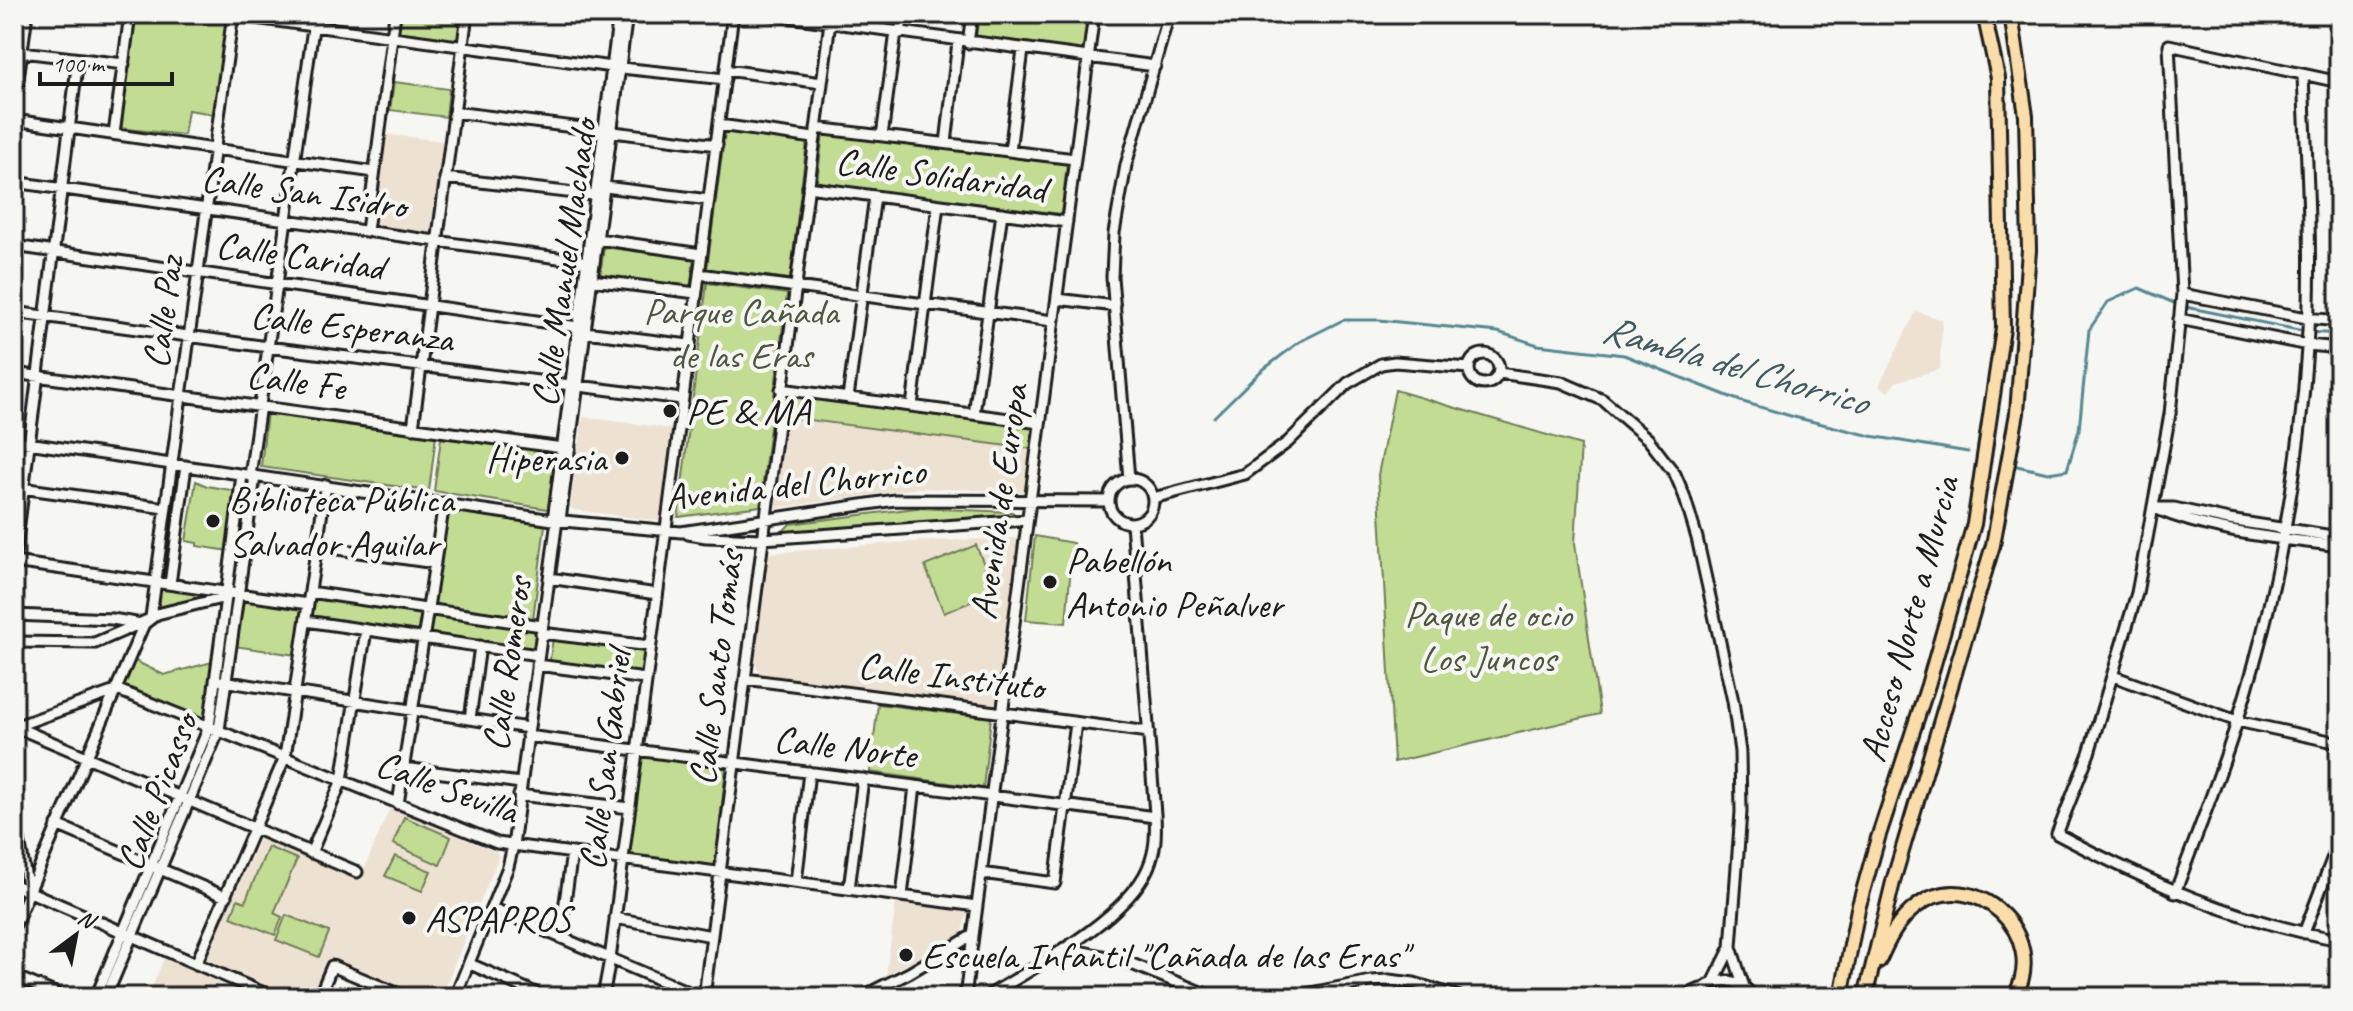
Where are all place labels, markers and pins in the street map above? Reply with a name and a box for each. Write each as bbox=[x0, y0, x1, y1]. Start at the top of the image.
place label: PE & MA bbox=[686, 388, 812, 435]
marker: PE & MA bbox=[661, 402, 679, 420]
place label: Hiperasia bbox=[486, 435, 609, 482]
marker: Hiperasia bbox=[613, 449, 631, 467]
place label: Biblioteca Pública Salvador Aguilar bbox=[229, 476, 456, 567]
marker: Biblioteca Pública Salvador Aguilar bbox=[204, 512, 222, 530]
place label: Pabellón Antonio Peñalver bbox=[1066, 537, 1286, 628]
marker: Pabellón Antonio Peñalver bbox=[1041, 573, 1059, 591]
place label: ASPAPROS bbox=[425, 895, 576, 942]
marker: ASPAPROS bbox=[400, 909, 418, 927]
place label: Escuela Infantil "Cañada de las Eras" bbox=[922, 932, 1414, 979]
marker: Escuela Infantil "Cañada de las Eras" bbox=[897, 946, 915, 964]

